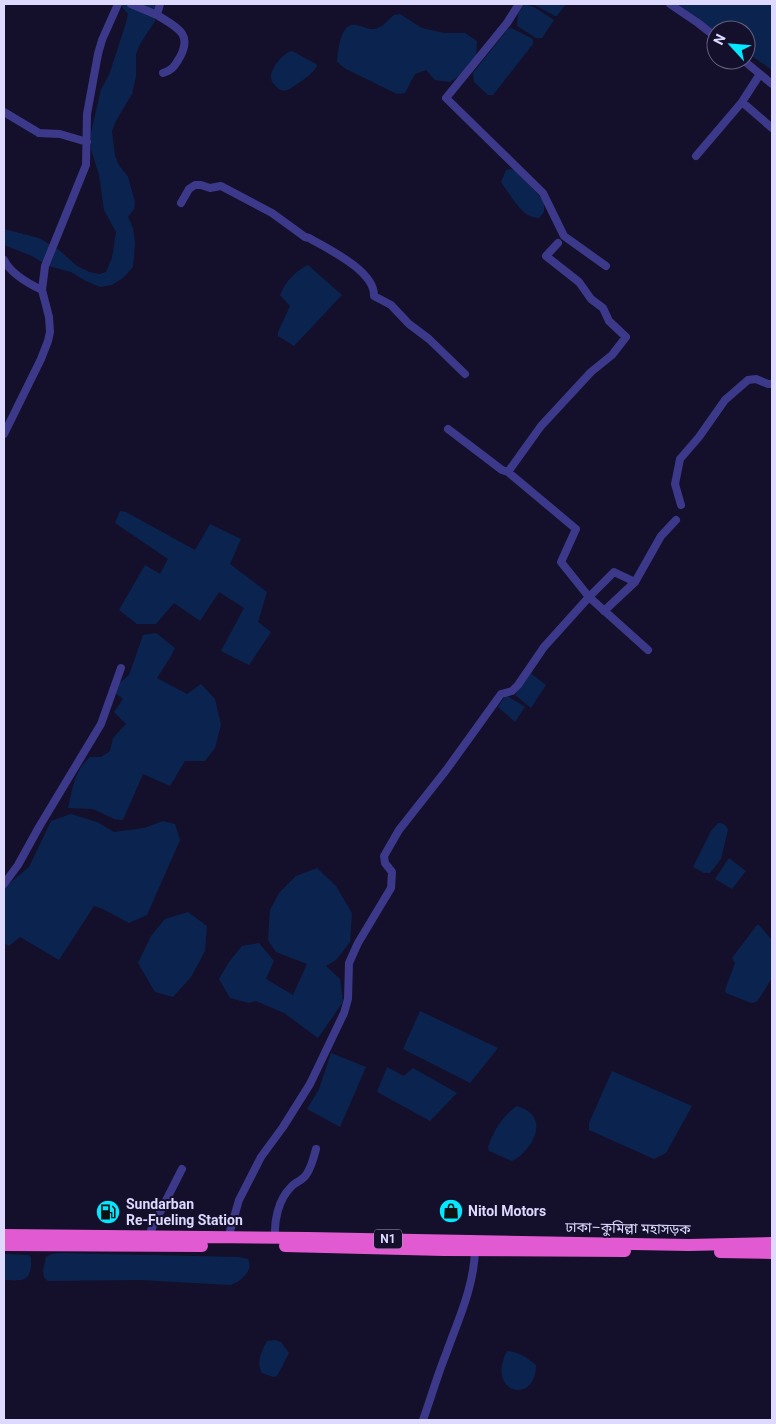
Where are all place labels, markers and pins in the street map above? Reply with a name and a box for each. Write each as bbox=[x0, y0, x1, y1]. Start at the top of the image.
place label: Sundarban Re-Fueling Station bbox=[126, 1196, 243, 1228]
shop icon: Nitol Motors bbox=[438, 1198, 464, 1224]
fuel station icon: Sundarban Re-Fueling Station bbox=[95, 1199, 121, 1225]
place label: Nitol Motors bbox=[468, 1203, 546, 1219]

